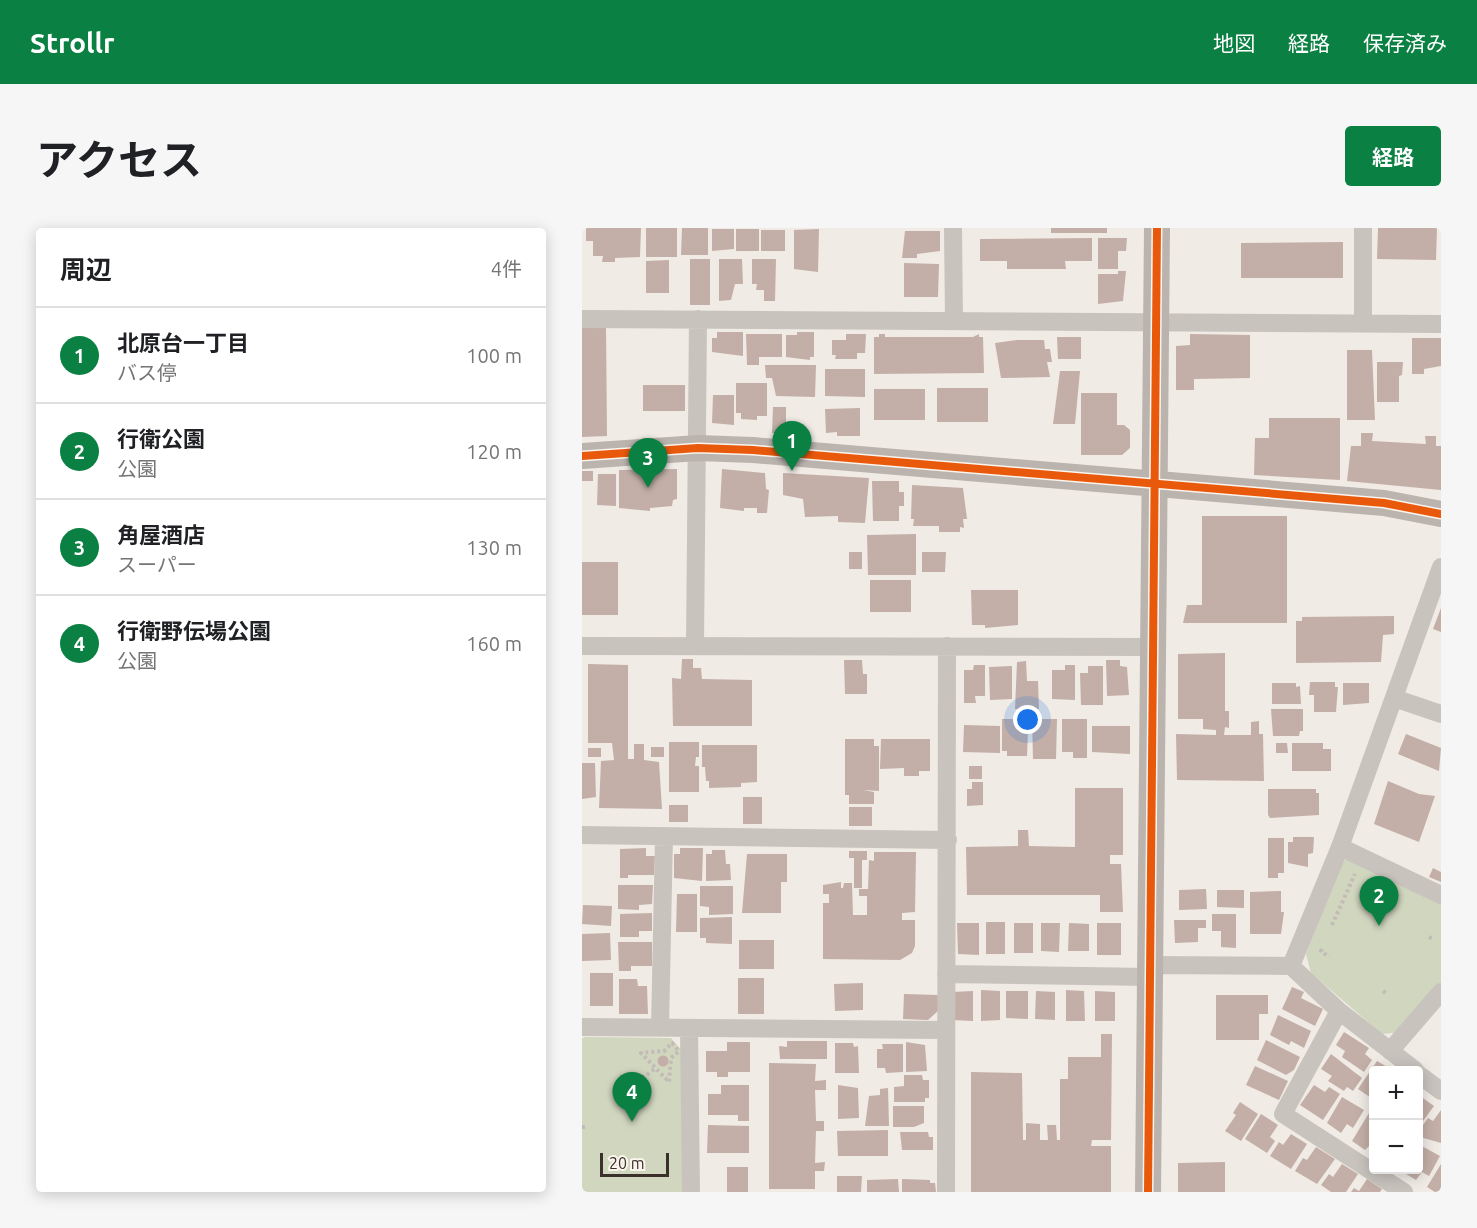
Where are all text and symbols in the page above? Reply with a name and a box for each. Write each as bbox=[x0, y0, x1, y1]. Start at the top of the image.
text: Strollr bbox=[30, 27, 115, 58]
text: 地図 bbox=[1213, 31, 1255, 55]
text: 経路 bbox=[1288, 31, 1330, 55]
text: 保存済み bbox=[1363, 31, 1447, 55]
button: 経路 bbox=[1345, 126, 1441, 186]
text: アクセス bbox=[36, 136, 202, 183]
text: 周辺 bbox=[60, 255, 112, 284]
text: 4件 bbox=[491, 257, 522, 280]
text: 北原台一丁目 bbox=[117, 330, 249, 355]
text: 1 bbox=[74, 344, 85, 367]
text: 100 m bbox=[466, 344, 522, 367]
text: バス停 bbox=[117, 361, 177, 384]
pin: 1 bbox=[772, 422, 812, 471]
text: 行衛公園 bbox=[117, 426, 205, 451]
pin: 3 bbox=[628, 438, 668, 488]
text: 2 bbox=[74, 440, 85, 463]
text: 120 m bbox=[466, 440, 522, 463]
text: 公園 bbox=[117, 457, 157, 480]
text: 角屋酒店 bbox=[117, 522, 205, 547]
text: 3 bbox=[74, 536, 85, 559]
text: 130 m bbox=[466, 536, 522, 559]
text: スーパー bbox=[117, 553, 197, 576]
text: 行衛野伝場公園 bbox=[117, 618, 271, 643]
text: 4 bbox=[74, 632, 85, 655]
text: 160 m bbox=[466, 632, 522, 655]
text: 公園 bbox=[117, 649, 157, 672]
your location bbox=[1013, 705, 1042, 734]
pin: 2 bbox=[1360, 876, 1398, 926]
map controls bbox=[1369, 1066, 1423, 1174]
button: + bbox=[1369, 1066, 1423, 1120]
pin: 4 bbox=[613, 1072, 652, 1122]
button: − bbox=[1369, 1120, 1423, 1174]
scale bar bbox=[600, 1150, 669, 1178]
text: 20 m bbox=[609, 1154, 645, 1172]

